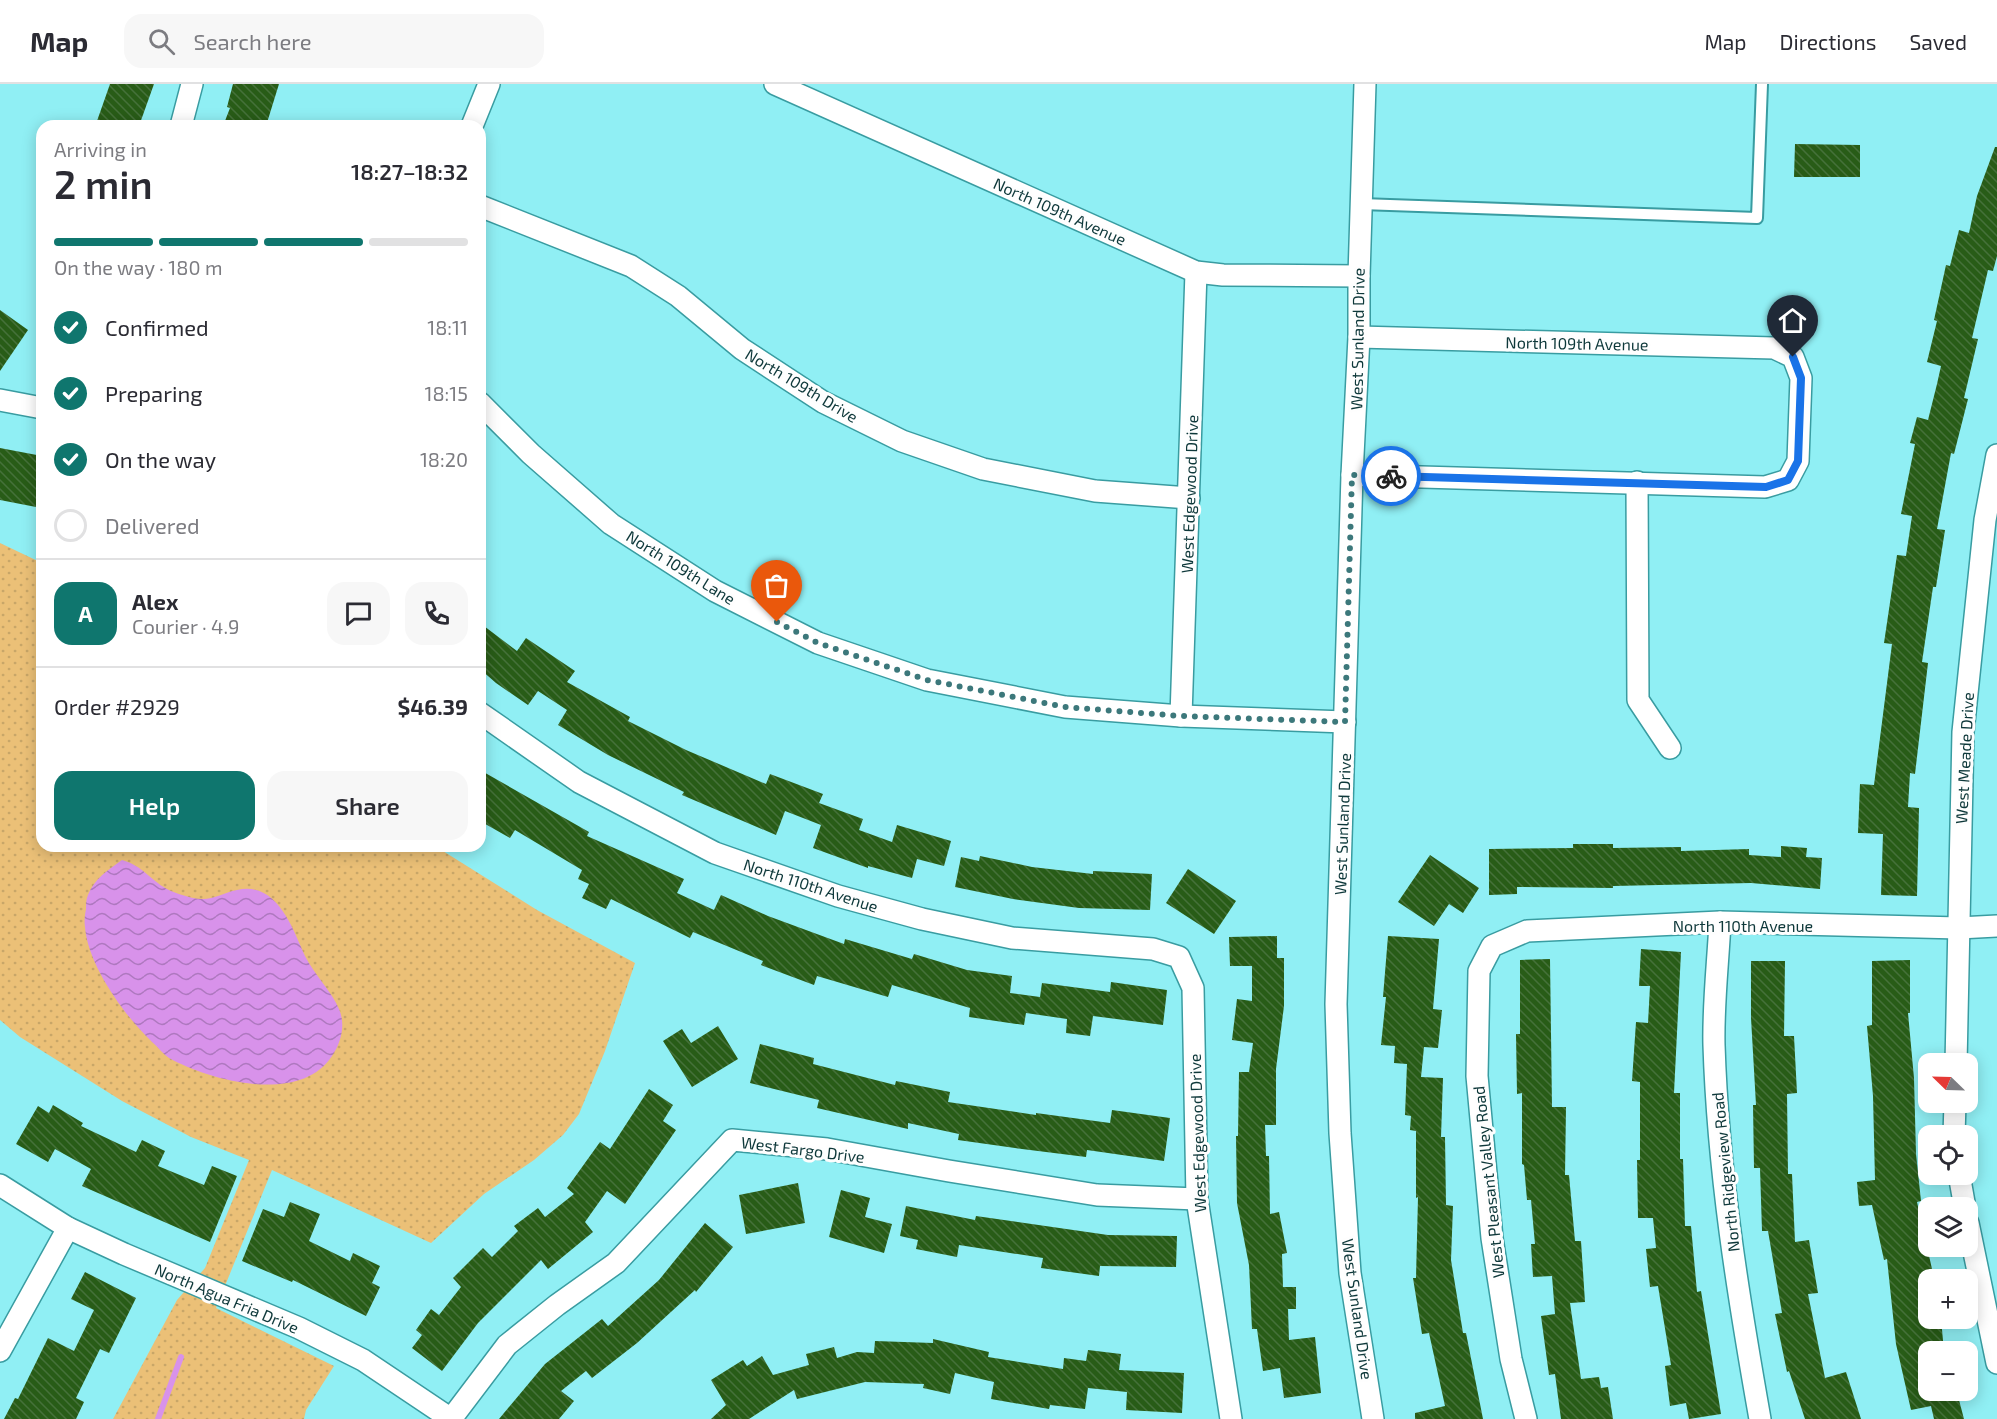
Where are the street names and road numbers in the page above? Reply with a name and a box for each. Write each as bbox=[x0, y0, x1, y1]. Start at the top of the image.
street label: North 109th Avenue bbox=[991, 173, 1129, 249]
street label: West Sunland Drive bbox=[1346, 268, 1368, 410]
street label: North 109th Avenue bbox=[1505, 332, 1649, 354]
street label: North 109th Drive bbox=[742, 344, 862, 426]
street label: West Edgewood Drive bbox=[1177, 414, 1201, 574]
street label: North 109th Lane bbox=[623, 526, 739, 608]
street label: West Meade Drive bbox=[1951, 692, 1977, 824]
street label: West Sunland Drive bbox=[1330, 753, 1354, 895]
street label: North 110th Avenue bbox=[741, 854, 881, 916]
street label: North 110th Avenue bbox=[1673, 916, 1813, 935]
street label: West Edgewood Drive bbox=[1185, 1053, 1209, 1213]
street label: West Pleasant Valley Road bbox=[1468, 1085, 1508, 1279]
street label: North Ridgeview Road bbox=[1707, 1091, 1743, 1253]
street label: West Fargo Drive bbox=[740, 1132, 866, 1166]
street label: West Sunland Drive bbox=[1339, 1237, 1377, 1381]
street label: North Agua Fria Drive bbox=[152, 1259, 302, 1337]

